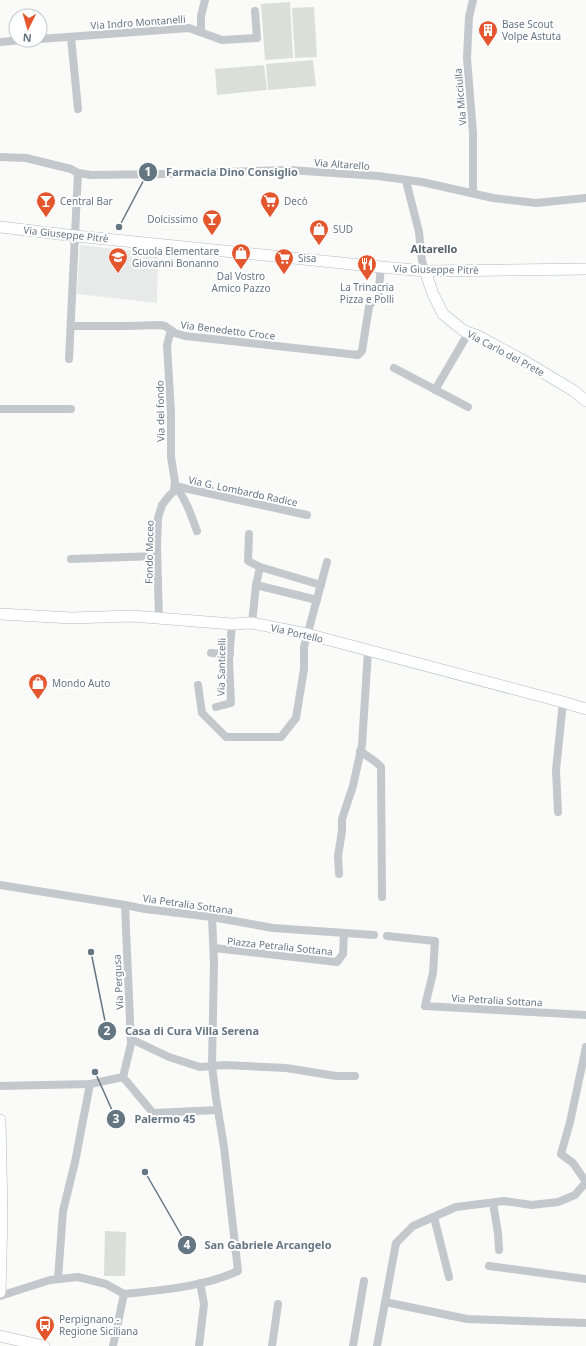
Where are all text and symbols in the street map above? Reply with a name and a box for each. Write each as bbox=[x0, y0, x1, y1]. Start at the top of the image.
north arrow bbox=[8, 8, 48, 48]
street label: Via Indro Montanelli bbox=[90, 12, 186, 32]
place label: Base Scout Volpe Astuta bbox=[502, 17, 561, 43]
building icon: Base Scout Volpe Astuta bbox=[477, 19, 499, 47]
text: N bbox=[22, 31, 32, 46]
street label: Via Micciulla bbox=[451, 68, 469, 126]
street label: Via Altarello bbox=[314, 155, 370, 173]
callout: Farmacia Dino Consiglio bbox=[138, 160, 306, 183]
text: 1 bbox=[145, 163, 151, 180]
text: Farmacia Dino Consiglio bbox=[166, 164, 298, 179]
bar icon: Central Bar bbox=[35, 190, 57, 218]
supermarket icon: Decò bbox=[259, 190, 281, 218]
place label: Central Bar bbox=[60, 194, 113, 208]
place label: Decò bbox=[284, 194, 308, 208]
bar icon: Dolcissimo bbox=[201, 208, 223, 236]
place label: Dolcissimo bbox=[147, 212, 198, 226]
shop icon: SUD bbox=[308, 218, 330, 246]
place label: SUD bbox=[333, 222, 353, 236]
street label: Via Giuseppe Pitrè bbox=[23, 223, 110, 245]
district label: Altarello bbox=[411, 241, 458, 256]
shop icon: Dal Vostro Amico Pazzo bbox=[230, 242, 252, 270]
place label: Scuola Elementare Giovanni Bonanno bbox=[132, 244, 219, 270]
school or university icon: Scuola Elementare Giovanni Bonanno bbox=[107, 246, 129, 274]
supermarket icon: Sisa bbox=[273, 247, 295, 275]
place label: Sisa bbox=[298, 251, 316, 265]
restaurant icon: La Trinacria Pizza e Polli bbox=[356, 253, 378, 281]
street label: Via Giuseppe Pitrè bbox=[393, 261, 479, 277]
place label: Dal Vostro Amico Pazzo bbox=[212, 269, 270, 295]
place label: La Trinacria Pizza e Polli bbox=[340, 280, 394, 306]
street label: Via Benedetto Croce bbox=[180, 317, 276, 343]
street label: Via Carlo del Prete bbox=[465, 327, 548, 380]
street label: Via del fondo bbox=[152, 380, 168, 442]
street label: Via G. Lombardo Radice bbox=[187, 473, 299, 510]
street label: Fondo Moceo bbox=[141, 520, 157, 584]
street label: Via Portello bbox=[269, 620, 325, 646]
street label: Via Santicelli bbox=[213, 638, 229, 696]
shop icon: Mondo Auto bbox=[27, 672, 49, 700]
place label: Mondo Auto bbox=[52, 676, 110, 690]
street label: Via Petralia Sottana bbox=[142, 891, 234, 917]
street label: Piazza Petralia Sottana bbox=[226, 933, 334, 959]
street label: Via Pergusa bbox=[110, 954, 126, 1010]
street label: Via Petralia Sottana bbox=[451, 991, 543, 1009]
callout: Casa di Cura Villa Serena bbox=[97, 1019, 267, 1042]
text: 2 bbox=[104, 1022, 111, 1039]
text: Casa di Cura Villa Serena bbox=[125, 1023, 259, 1038]
callout: Palermo 45 bbox=[106, 1107, 204, 1130]
text: 3 bbox=[113, 1110, 120, 1127]
text: Palermo 45 bbox=[134, 1111, 196, 1126]
callout: San Gabriele Arcangelo bbox=[177, 1233, 340, 1256]
text: 4 bbox=[184, 1236, 191, 1253]
text: San Gabriele Arcangelo bbox=[204, 1237, 332, 1252]
place label: Perpignano - Regione Siciliana bbox=[59, 1312, 138, 1338]
bus stop icon: Perpignano - Regione Siciliana bbox=[34, 1314, 56, 1342]

